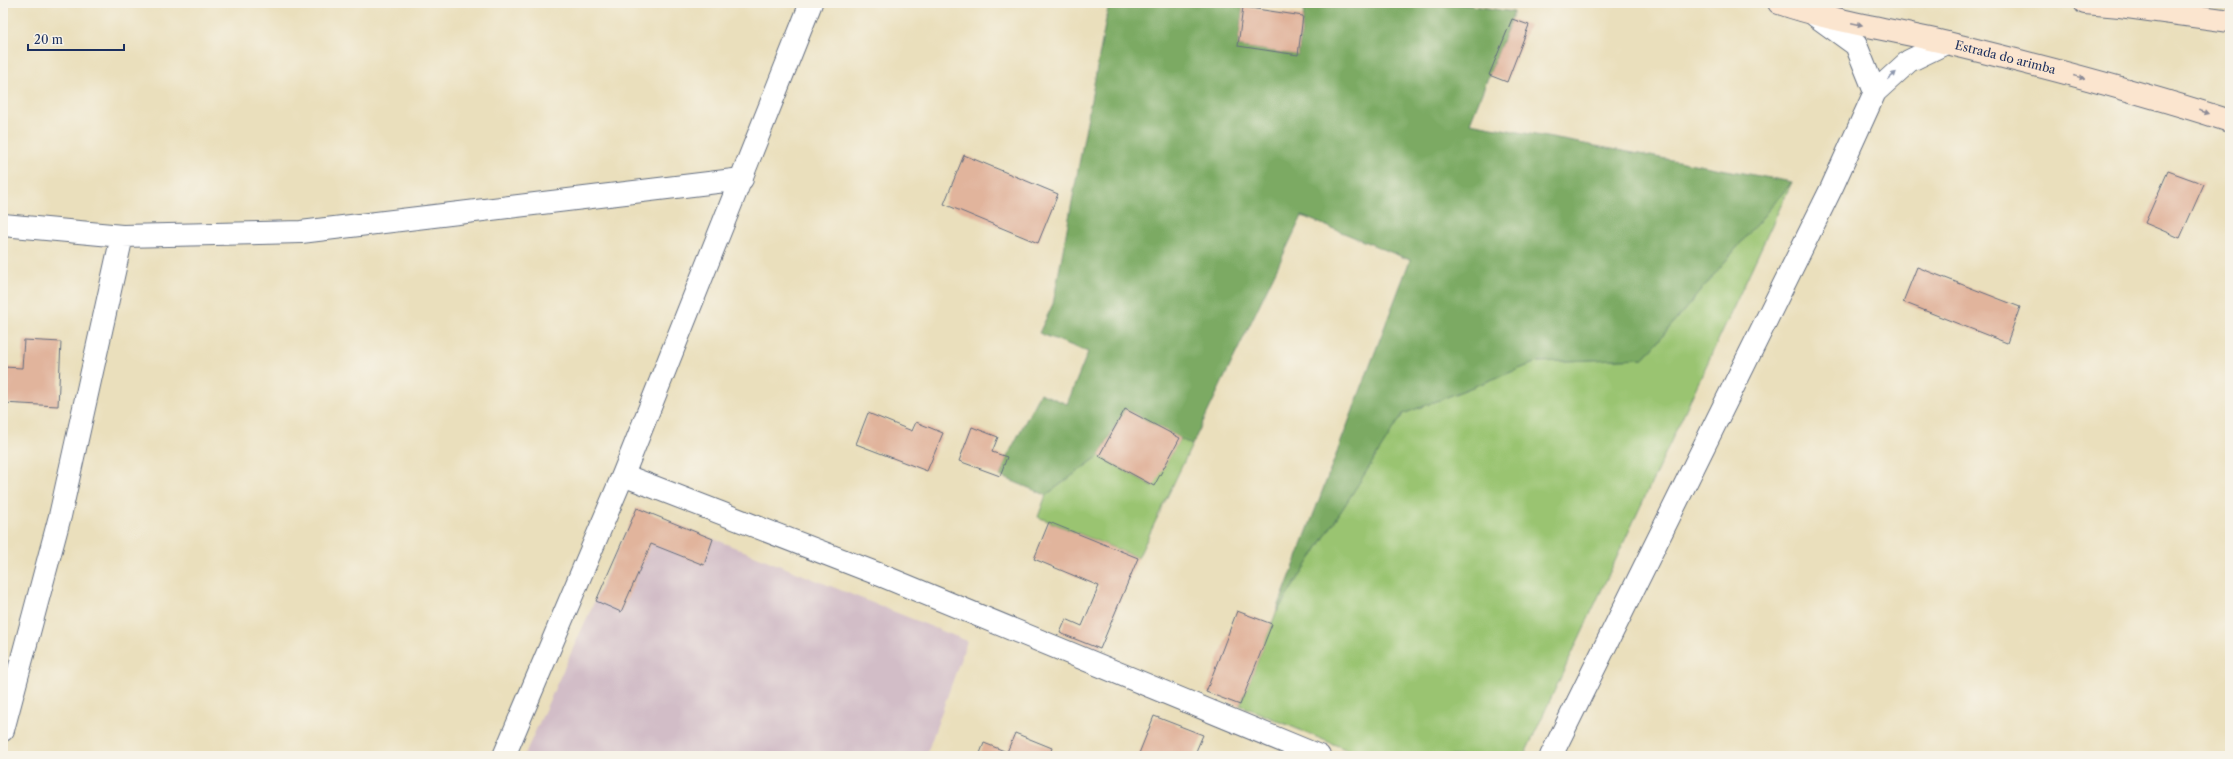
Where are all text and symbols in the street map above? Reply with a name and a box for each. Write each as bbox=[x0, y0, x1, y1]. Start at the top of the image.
one-way arrow bbox=[1851, 22, 1864, 28]
scale bar bbox=[28, 26, 124, 52]
text: 20 m bbox=[34, 32, 63, 47]
street label: Estrada do arimba bbox=[1954, 37, 2058, 77]
one-way arrow bbox=[1888, 72, 1897, 81]
one-way arrow bbox=[2073, 74, 2085, 80]
one-way arrow bbox=[2199, 109, 2211, 115]

